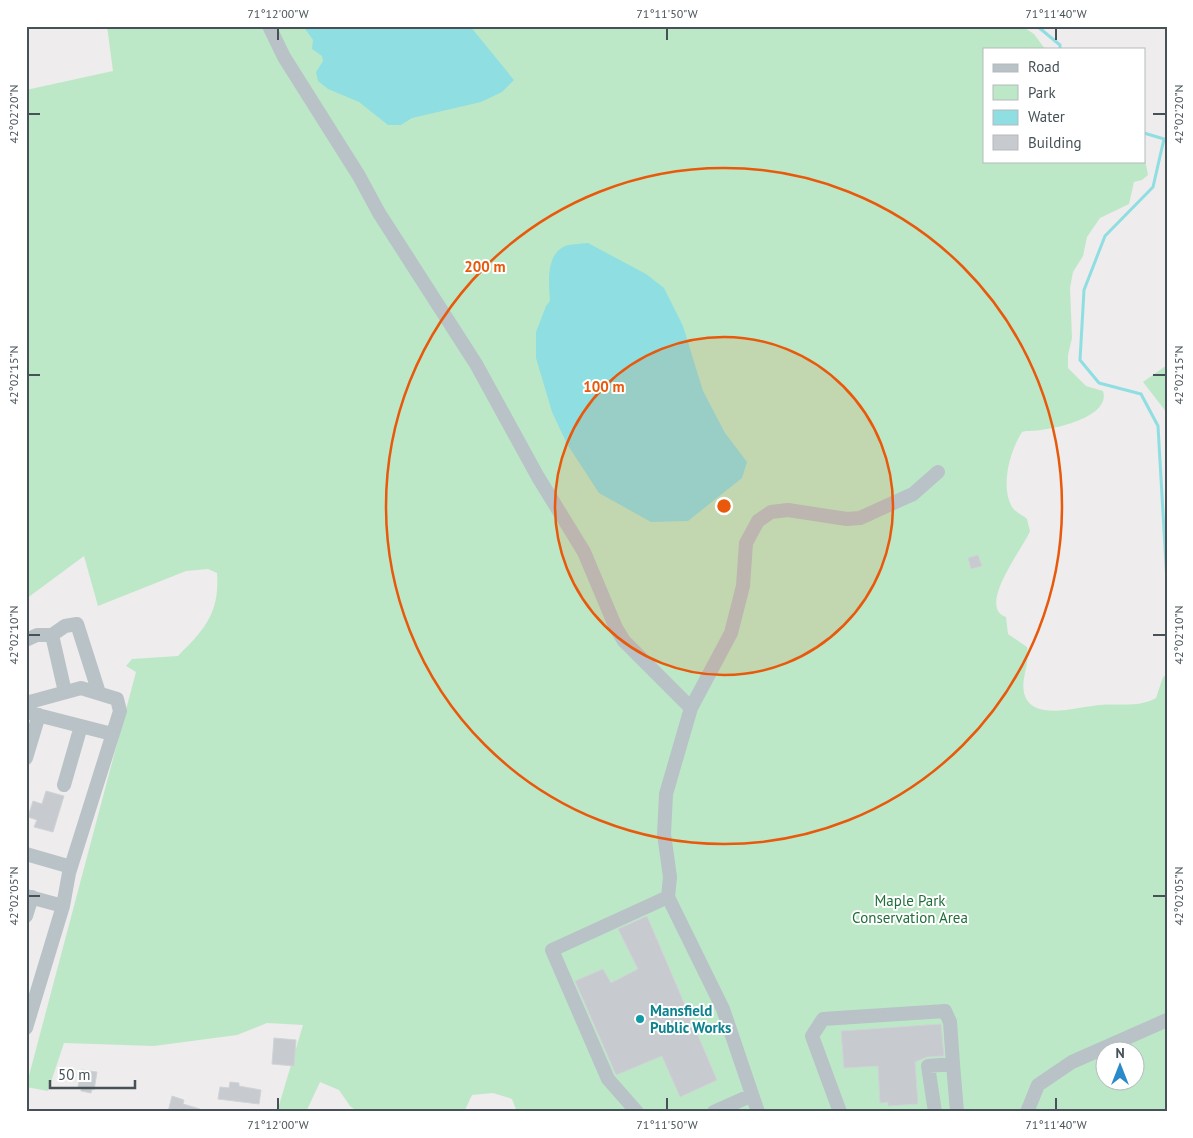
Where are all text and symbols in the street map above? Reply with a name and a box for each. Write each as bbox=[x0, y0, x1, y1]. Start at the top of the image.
text: 71°12'00"W bbox=[247, 6, 309, 21]
text: 71°11'50"W bbox=[636, 6, 698, 21]
text: 71°11'40"W bbox=[1025, 6, 1087, 21]
legend bbox=[983, 48, 1146, 162]
text: Road bbox=[1028, 57, 1060, 76]
text: Park bbox=[1028, 83, 1056, 102]
text: 42°02'20"N bbox=[6, 84, 21, 144]
text: 42°02'20"N bbox=[1171, 84, 1186, 144]
text: Water bbox=[1028, 107, 1065, 126]
text: Building bbox=[1028, 133, 1082, 152]
text: 200 m bbox=[464, 257, 506, 276]
text: 42°02'15"N bbox=[6, 345, 21, 405]
text: 42°02'15"N bbox=[1171, 345, 1186, 405]
text: 100 m bbox=[583, 377, 625, 396]
centre of rings bbox=[715, 497, 733, 515]
text: 42°02'10"N bbox=[6, 605, 21, 665]
text: 42°02'10"N bbox=[1171, 605, 1186, 665]
text: 42°02'05"N bbox=[6, 866, 21, 926]
text: 42°02'05"N bbox=[1171, 866, 1186, 926]
park label: Maple Park Conservation Area bbox=[852, 891, 968, 927]
place label: Mansfield Public Works bbox=[650, 1001, 731, 1037]
marker: Mansfield Public Works bbox=[634, 1013, 646, 1025]
north arrow bbox=[1096, 1040, 1146, 1090]
text: N bbox=[1115, 1044, 1125, 1062]
scale bar bbox=[50, 1058, 135, 1090]
text: 50 m bbox=[58, 1065, 91, 1084]
text: 71°12'00"W bbox=[247, 1117, 309, 1132]
text: 71°11'50"W bbox=[636, 1117, 698, 1132]
text: 71°11'40"W bbox=[1025, 1117, 1087, 1132]

